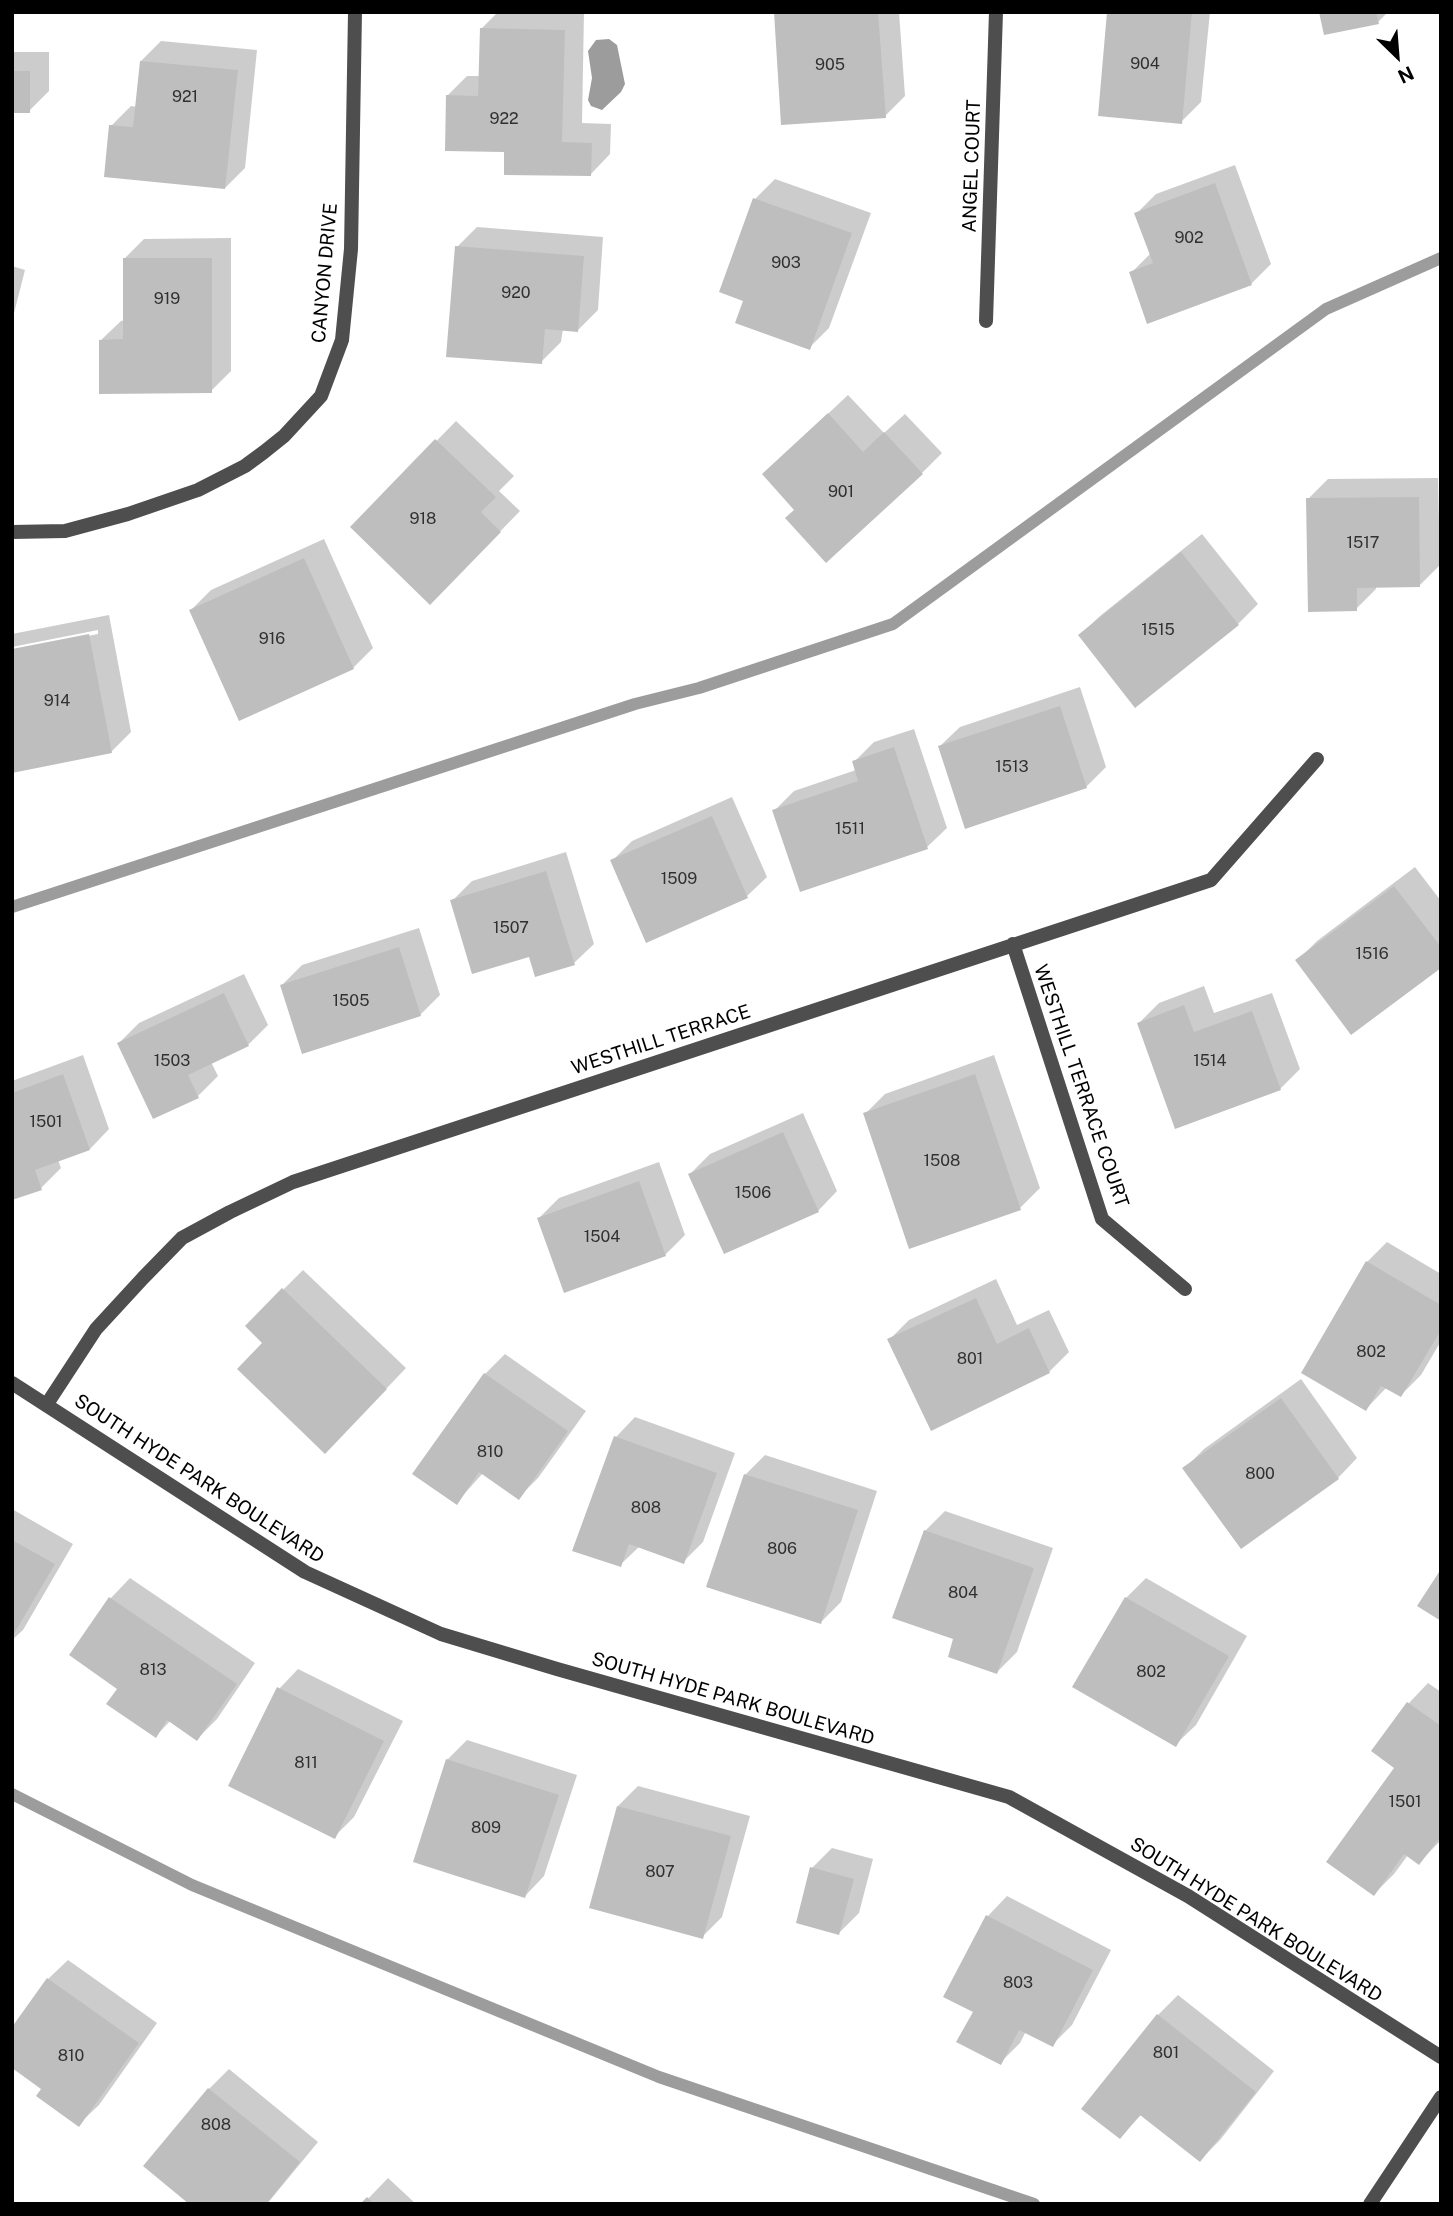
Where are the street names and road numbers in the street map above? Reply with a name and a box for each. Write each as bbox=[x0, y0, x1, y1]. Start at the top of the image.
street label: ANGEL COURT bbox=[958, 99, 986, 233]
street label: CANYON DRIVE bbox=[308, 202, 342, 344]
street label: WESTHILL TERRACE COURT bbox=[1029, 962, 1133, 1210]
street label: WESTHILL TERRACE bbox=[569, 1000, 753, 1080]
street label: SOUTH HYDE PARK BOULEVARD bbox=[70, 1390, 328, 1568]
street label: SOUTH HYDE PARK BOULEVARD bbox=[589, 1648, 877, 1750]
street label: SOUTH HYDE PARK BOULEVARD bbox=[1126, 1833, 1386, 2007]

